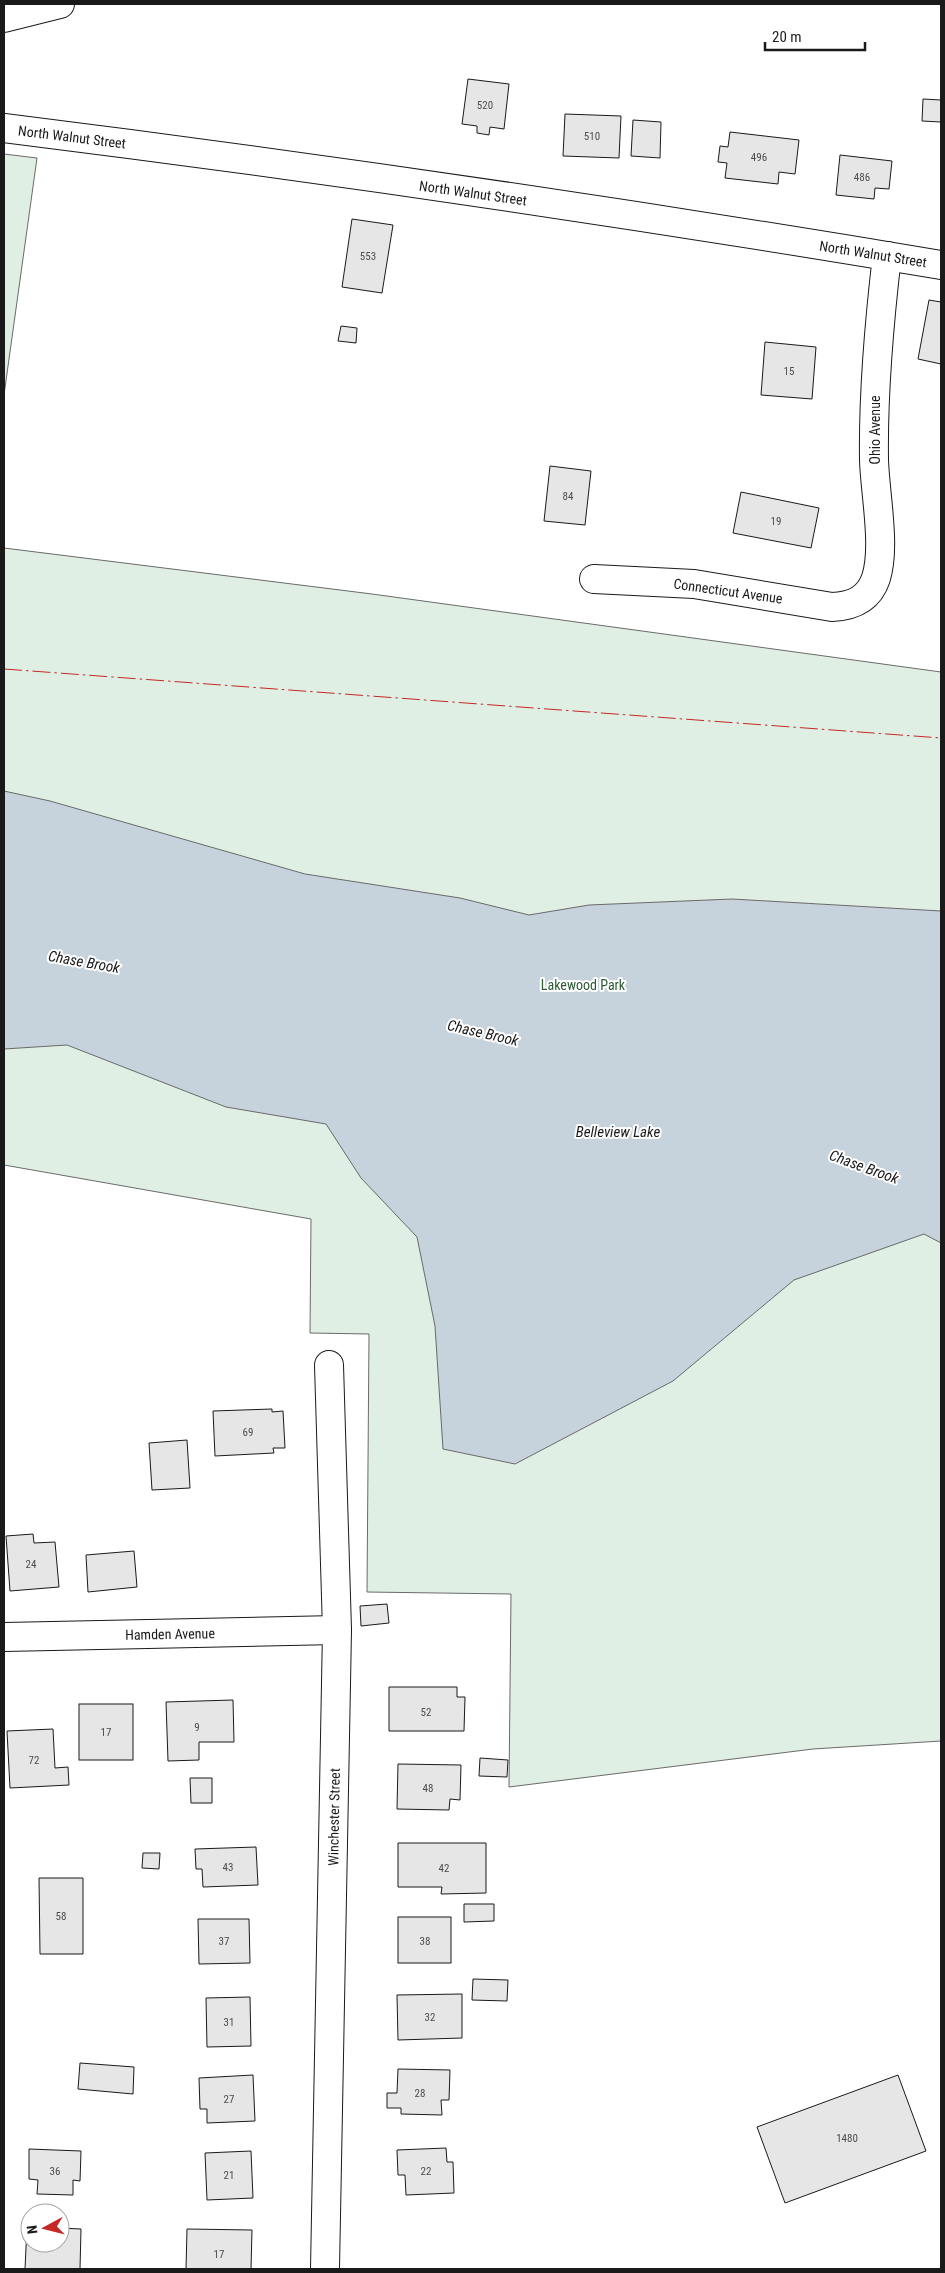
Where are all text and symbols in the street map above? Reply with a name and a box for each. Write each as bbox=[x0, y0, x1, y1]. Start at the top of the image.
scale bar bbox=[765, 20, 865, 52]
text: 20 m bbox=[772, 28, 802, 46]
house number: 520 bbox=[477, 99, 493, 112]
street label: North Walnut Street bbox=[17, 122, 127, 152]
house number: 510 bbox=[584, 130, 600, 143]
house number: 496 bbox=[751, 151, 767, 164]
house number: 486 bbox=[854, 171, 870, 184]
street label: North Walnut Street bbox=[418, 178, 528, 208]
street label: North Walnut Street bbox=[818, 238, 928, 270]
house number: 553 bbox=[360, 250, 376, 263]
house number: 15 bbox=[784, 365, 794, 378]
street label: Ohio Avenue bbox=[867, 395, 883, 464]
house number: 84 bbox=[563, 490, 574, 503]
house number: 19 bbox=[771, 515, 781, 528]
street label: Connecticut Avenue bbox=[673, 575, 784, 607]
water label: Chase Brook bbox=[47, 947, 122, 977]
park label: Lakewood Park bbox=[541, 977, 626, 993]
water label: Chase Brook bbox=[446, 1016, 521, 1050]
water label: Belleview Lake bbox=[576, 1123, 660, 1141]
water label: Chase Brook bbox=[827, 1146, 902, 1188]
house number: 69 bbox=[243, 1426, 253, 1439]
house number: 24 bbox=[26, 1558, 37, 1571]
street label: Hamden Avenue bbox=[125, 1625, 215, 1643]
house number: 52 bbox=[421, 1706, 431, 1719]
house number: 9 bbox=[194, 1721, 200, 1734]
house number: 17 bbox=[101, 1726, 111, 1739]
house number: 72 bbox=[29, 1754, 39, 1767]
street label: Winchester Street bbox=[325, 1768, 343, 1866]
house number: 48 bbox=[423, 1782, 433, 1795]
house number: 43 bbox=[223, 1861, 233, 1874]
house number: 42 bbox=[439, 1862, 449, 1875]
house number: 58 bbox=[56, 1910, 66, 1923]
house number: 37 bbox=[219, 1935, 229, 1948]
house number: 38 bbox=[420, 1935, 430, 1948]
house number: 32 bbox=[425, 2011, 435, 2024]
house number: 31 bbox=[224, 2016, 234, 2029]
house number: 28 bbox=[415, 2087, 425, 2100]
house number: 27 bbox=[224, 2093, 234, 2106]
house number: 1480 bbox=[836, 2132, 858, 2145]
house number: 36 bbox=[50, 2165, 60, 2178]
house number: 22 bbox=[421, 2165, 431, 2178]
house number: 21 bbox=[224, 2169, 234, 2182]
north arrow bbox=[20, 2203, 70, 2253]
text: N bbox=[24, 2224, 41, 2235]
house number: 17 bbox=[214, 2248, 224, 2261]

